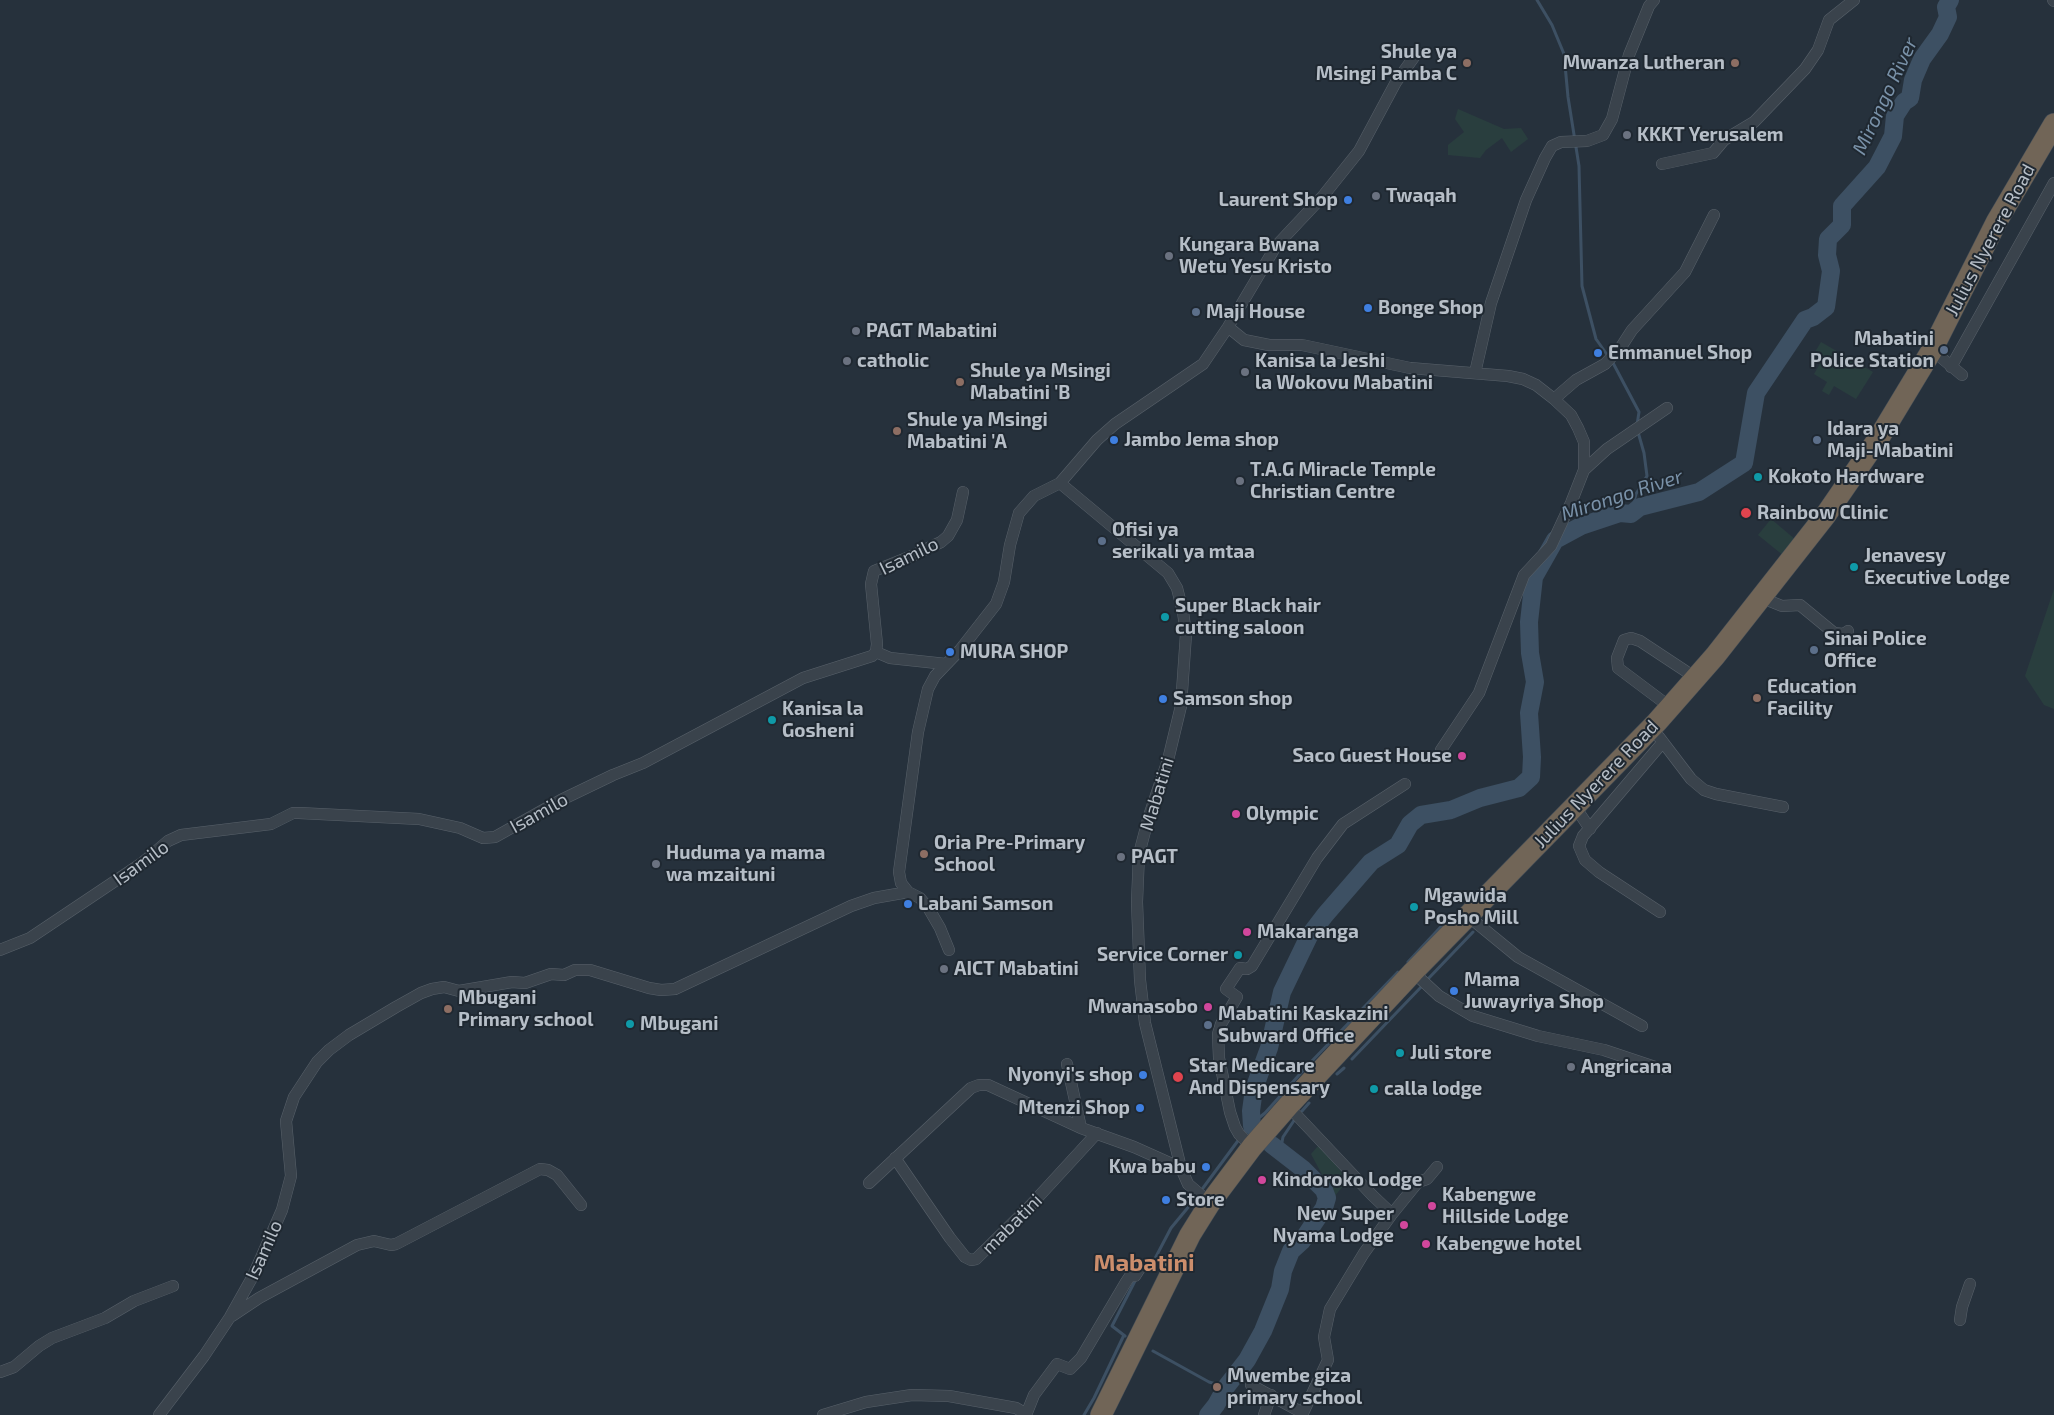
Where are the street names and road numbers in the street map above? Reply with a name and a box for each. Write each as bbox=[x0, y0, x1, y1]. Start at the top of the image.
street label: Julius Nyerere Road bbox=[1940, 160, 2040, 320]
street label: Isamilo bbox=[876, 532, 942, 580]
street label: Julius Nyerere Road bbox=[1529, 715, 1663, 853]
street label: Mabatini bbox=[1135, 754, 1179, 834]
street label: Isamilo bbox=[506, 788, 572, 838]
street label: Isamilo bbox=[109, 835, 173, 891]
street label: mabatini bbox=[977, 1189, 1047, 1259]
street label: Isamilo bbox=[241, 1217, 287, 1283]

